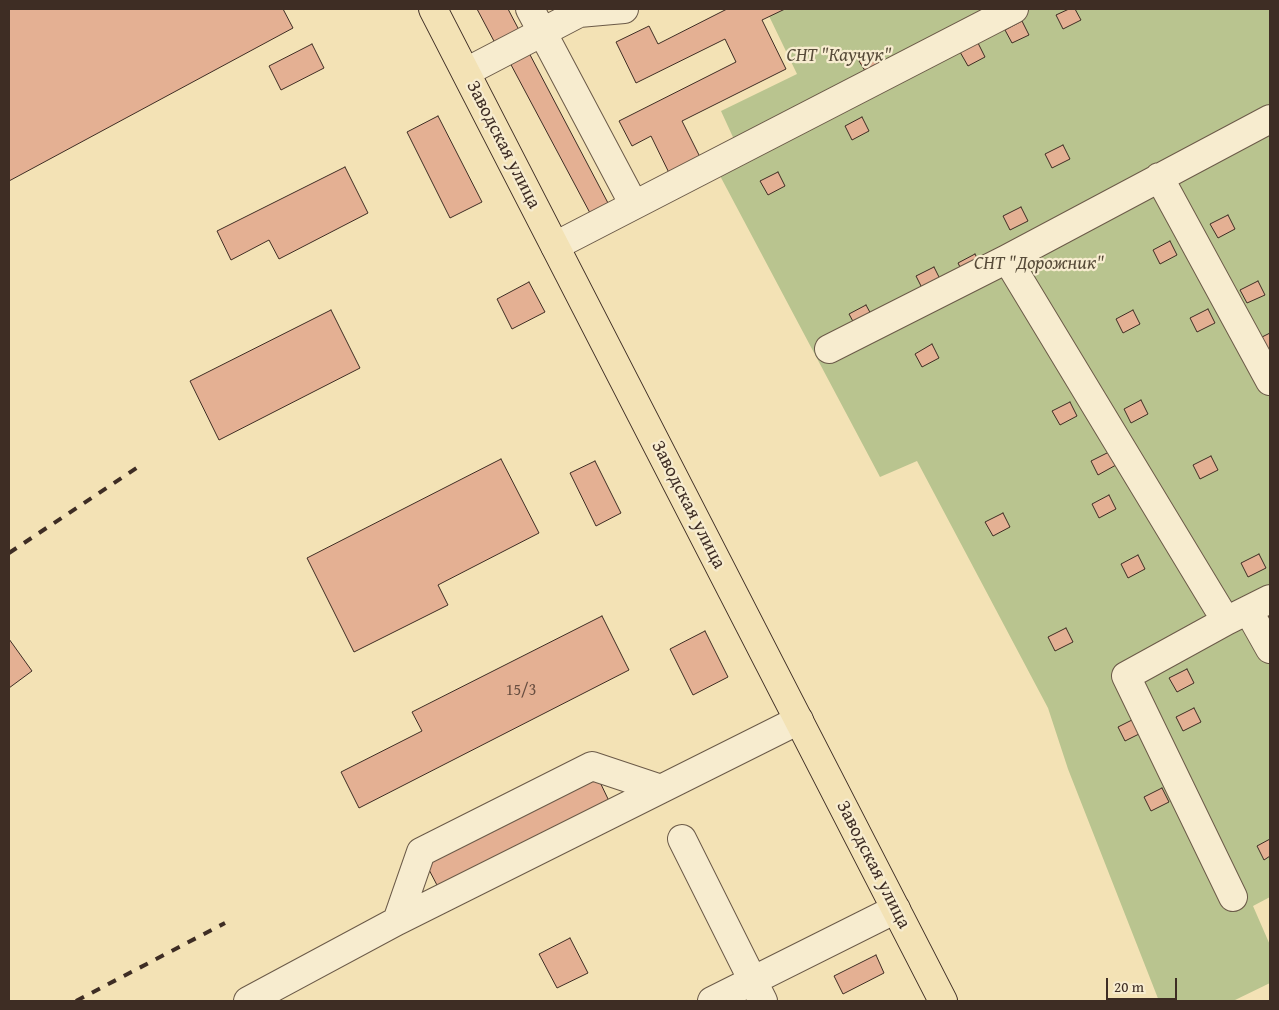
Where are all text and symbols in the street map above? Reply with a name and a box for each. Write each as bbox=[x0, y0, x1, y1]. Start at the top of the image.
park label: СНТ "Каучук" bbox=[786, 45, 892, 67]
street label: Заводская улица bbox=[461, 77, 545, 213]
park label: СНТ "Дорожник" bbox=[974, 253, 1104, 275]
street label: Заводская улица bbox=[646, 437, 730, 573]
house number: 15/3 bbox=[506, 681, 536, 701]
street label: Заводская улица bbox=[831, 797, 915, 933]
scale bar bbox=[1109, 968, 1180, 1000]
text: 20 m bbox=[1114, 976, 1144, 997]

